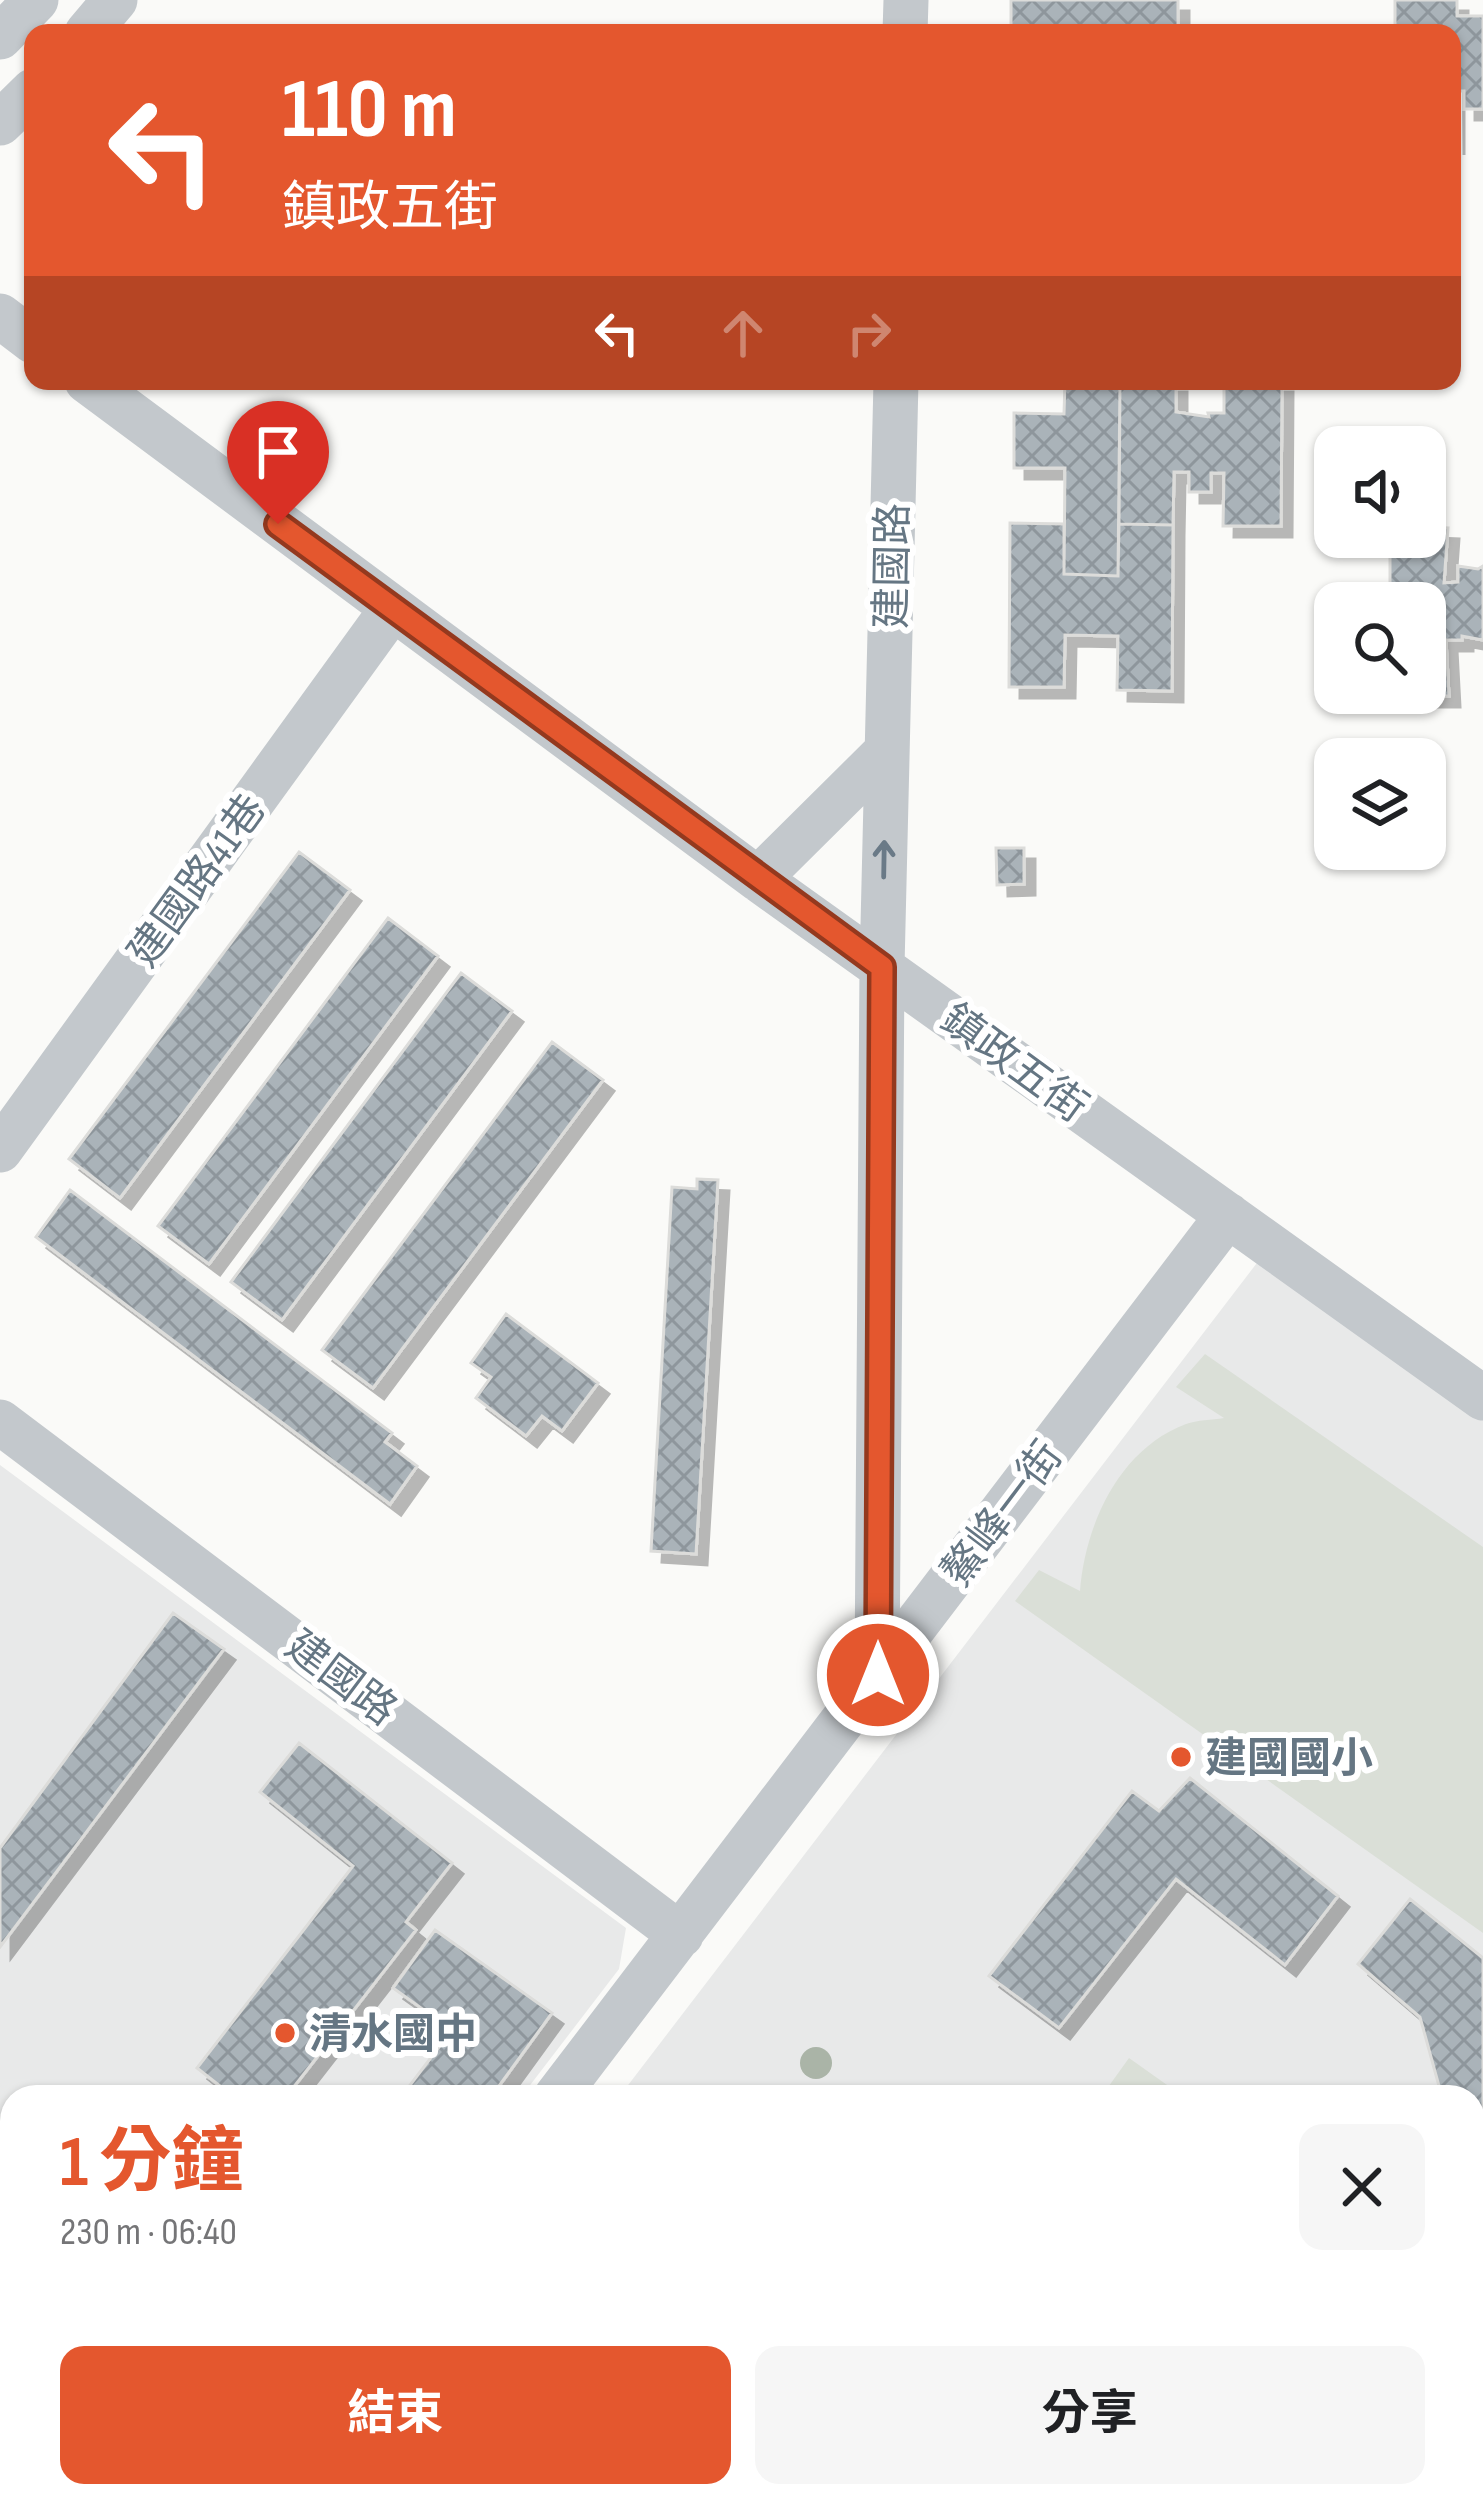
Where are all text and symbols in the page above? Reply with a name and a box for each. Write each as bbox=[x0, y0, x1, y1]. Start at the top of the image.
text: 110 m bbox=[282, 60, 457, 161]
icon: left bbox=[84, 72, 240, 228]
text: 鎮政五街 bbox=[282, 176, 498, 241]
icon: left bbox=[584, 300, 650, 366]
icon: ahead bbox=[710, 300, 776, 366]
icon: right bbox=[836, 300, 902, 366]
pin bbox=[227, 401, 329, 524]
icon: arrive bbox=[245, 419, 311, 485]
map controls bbox=[1314, 426, 1446, 870]
button: sound bbox=[1314, 426, 1446, 558]
street label: 建國路 bbox=[867, 503, 920, 629]
button: search bbox=[1314, 582, 1446, 714]
button: layers bbox=[1314, 738, 1446, 870]
street label: 建國路41巷 bbox=[118, 785, 278, 978]
one-way arrow bbox=[873, 840, 896, 879]
street label: 鎮政五街 bbox=[931, 994, 1096, 1134]
street label: 鰲峰一街 bbox=[932, 1432, 1074, 1597]
position arrow bbox=[815, 1612, 941, 1738]
street label: 建國路 bbox=[275, 1621, 406, 1737]
place label: 建國國小 bbox=[1205, 1734, 1373, 1785]
marker: 建國國小 bbox=[1168, 1744, 1194, 1770]
place label: 清水國中 bbox=[309, 2010, 477, 2061]
marker: 清水國中 bbox=[272, 2020, 298, 2046]
text: 1 分鐘 bbox=[60, 2120, 243, 2207]
button: close bbox=[1299, 2124, 1425, 2250]
text: 230 m · 06:40 bbox=[60, 2209, 237, 2256]
button: 結束 bbox=[60, 2346, 731, 2484]
button: 分享 bbox=[755, 2346, 1425, 2484]

